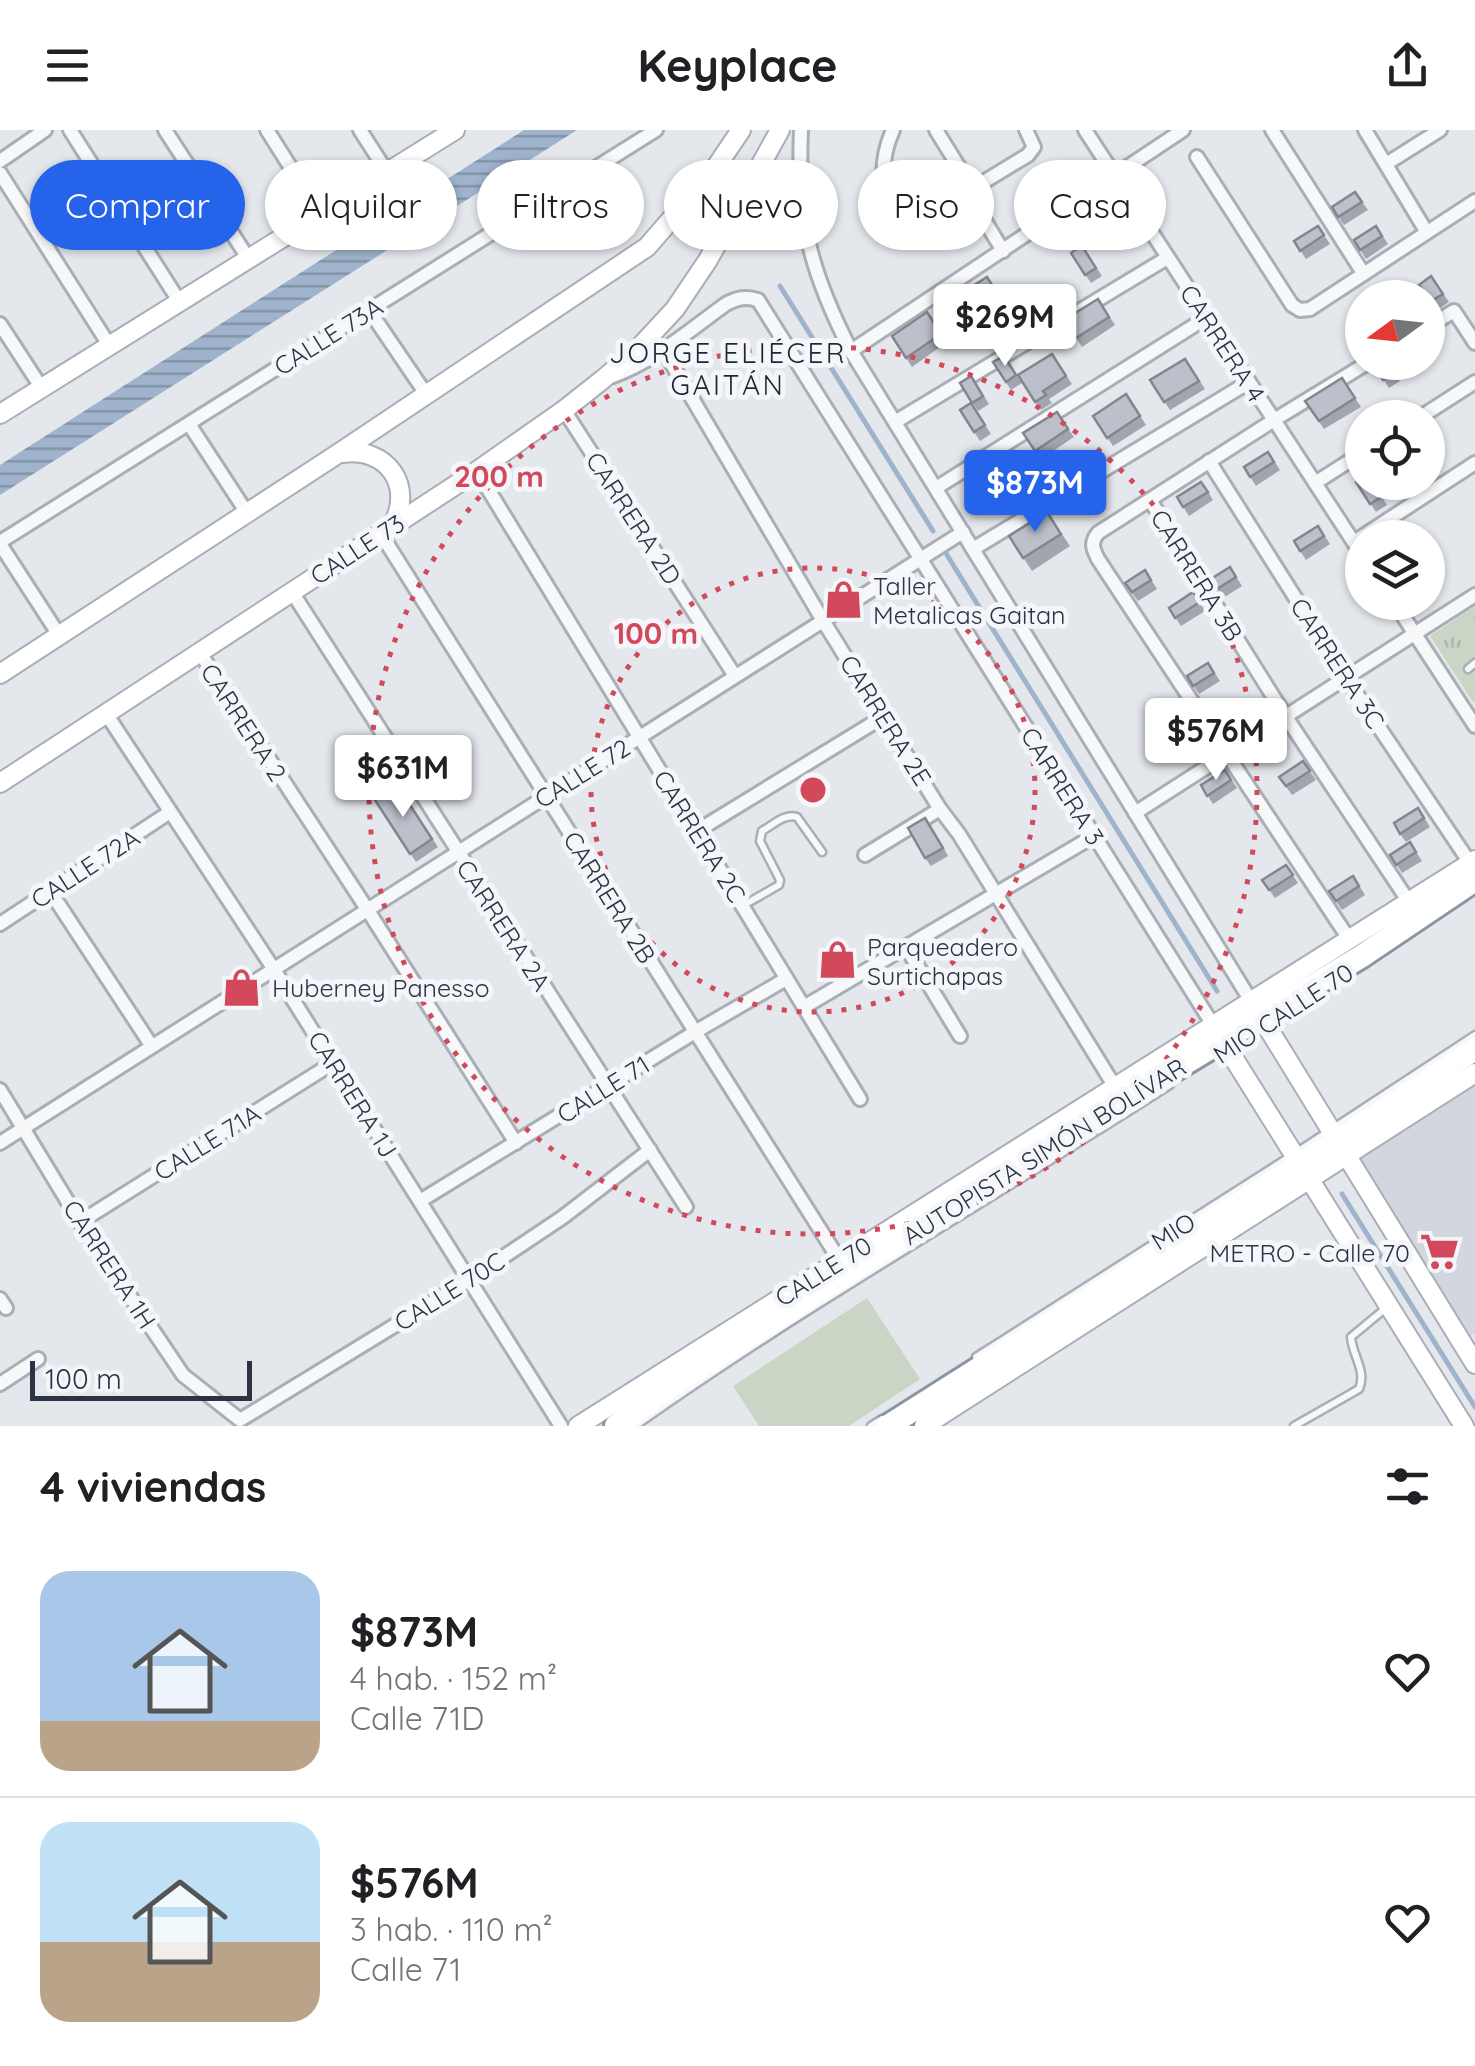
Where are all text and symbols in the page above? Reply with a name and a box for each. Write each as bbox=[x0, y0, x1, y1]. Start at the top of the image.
text: Keyplace bbox=[638, 37, 837, 93]
icon: menu bbox=[40, 38, 95, 93]
icon: share bbox=[1380, 38, 1435, 93]
chip: Comprar bbox=[30, 160, 245, 250]
chip: Alquilar bbox=[265, 160, 457, 250]
chip: Filtros bbox=[477, 160, 644, 250]
chip: Nuevo bbox=[664, 160, 838, 250]
chip: Piso bbox=[858, 160, 994, 250]
chip: Casa bbox=[1014, 160, 1166, 250]
street label: CARRERA 4 bbox=[1174, 279, 1272, 407]
north arrow bbox=[1345, 280, 1445, 380]
map controls bbox=[1345, 280, 1445, 620]
pin: $269M bbox=[935, 284, 1075, 369]
street label: CALLE 73A bbox=[268, 290, 388, 382]
text: $269M bbox=[955, 296, 1055, 336]
district label: JORGE ELIÉCER GAITÁN bbox=[609, 335, 847, 402]
button: locate bbox=[1345, 400, 1445, 500]
street label: CARRERA 2D bbox=[580, 446, 688, 590]
pin: $873M bbox=[965, 450, 1105, 535]
text: 200 m bbox=[454, 457, 544, 495]
text: $873M bbox=[986, 462, 1084, 502]
street label: CARRERA 3B bbox=[1144, 503, 1250, 647]
street label: CALLE 73 bbox=[304, 507, 410, 591]
button: layers bbox=[1345, 520, 1445, 620]
place label: Taller Metalicas Gaitan bbox=[873, 570, 1065, 630]
shop icon: Taller Metalicas Gaitan bbox=[822, 578, 864, 620]
street label: CARRERA 3C bbox=[1284, 592, 1392, 734]
text: 100 m bbox=[614, 614, 698, 652]
street label: CARRERA 2E bbox=[834, 649, 938, 791]
street label: CARRERA 2 bbox=[195, 657, 293, 787]
pin: $576M bbox=[1146, 698, 1286, 783]
text: $576M bbox=[1167, 710, 1265, 750]
street label: CARRERA 3 bbox=[1015, 721, 1111, 851]
street label: CALLE 72 bbox=[528, 732, 636, 814]
pin: $631M bbox=[333, 735, 473, 820]
text: $631M bbox=[357, 747, 449, 787]
street label: CARRERA 2C bbox=[647, 764, 753, 908]
centre of rings bbox=[795, 772, 831, 808]
street label: CALLE 72A bbox=[25, 822, 145, 914]
street label: CARRERA 2B bbox=[557, 825, 663, 969]
street label: CARRERA 2A bbox=[450, 854, 558, 996]
place label: Parqueadero Surtichapas bbox=[867, 931, 1018, 991]
shop icon: Parqueadero Surtichapas bbox=[816, 939, 858, 981]
street label: MIO CALLE 70 bbox=[1207, 956, 1359, 1070]
shop icon: Huberney Panesso bbox=[221, 966, 263, 1008]
place label: Huberney Panesso bbox=[272, 972, 490, 1003]
street label: CARRERA 1J bbox=[302, 1025, 404, 1163]
street label: CALLE 71 bbox=[551, 1048, 655, 1130]
street label: AUTOPISTA SIMÓN BOLÍVAR bbox=[897, 1051, 1191, 1251]
street label: CALLE 71A bbox=[148, 1097, 266, 1187]
street label: CARRERA 1H bbox=[57, 1194, 163, 1334]
street label: MIO bbox=[1145, 1206, 1201, 1256]
street label: CALLE 70 bbox=[769, 1229, 877, 1313]
supermarket icon: METRO - Calle 70 bbox=[1419, 1231, 1461, 1273]
place label: METRO - Calle 70 bbox=[1210, 1237, 1410, 1268]
street label: CALLE 70C bbox=[388, 1245, 510, 1337]
scale bar bbox=[30, 1356, 252, 1400]
text: 100 m bbox=[45, 1361, 122, 1396]
icon: filters bbox=[1380, 1459, 1435, 1514]
text: 4 viviendas bbox=[40, 1460, 266, 1513]
text: $873M bbox=[350, 1605, 478, 1658]
icon: home bbox=[120, 1611, 240, 1731]
icon: heart bbox=[1380, 1644, 1435, 1699]
text: 4 hab. · 152 m² bbox=[350, 1658, 557, 1698]
text: Calle 71D bbox=[350, 1698, 484, 1738]
text: $576M bbox=[350, 1856, 479, 1909]
icon: home bbox=[120, 1862, 240, 1982]
icon: heart bbox=[1380, 1895, 1435, 1950]
text: 3 hab. · 110 m² bbox=[350, 1909, 553, 1949]
text: Calle 71 bbox=[350, 1949, 461, 1989]

